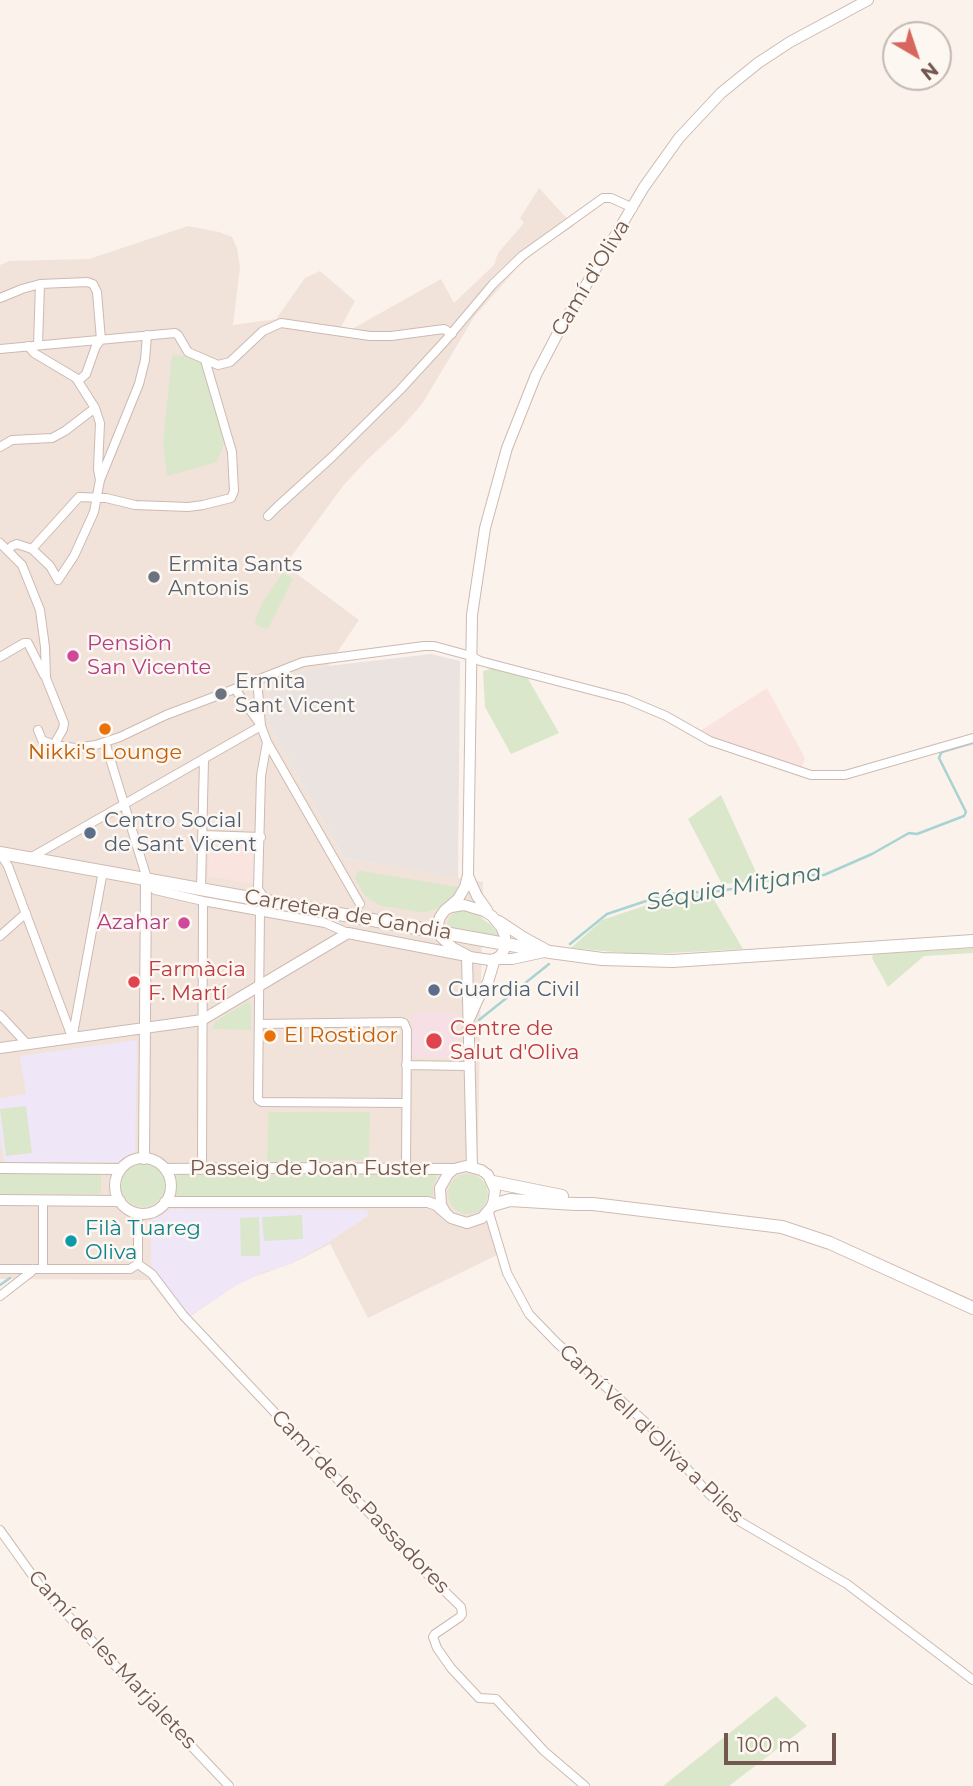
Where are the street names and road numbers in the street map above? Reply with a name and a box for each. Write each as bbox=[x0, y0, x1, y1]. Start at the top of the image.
street label: Camí d’Oliva bbox=[546, 215, 636, 341]
street label: Carretera de Gandia bbox=[242, 884, 454, 946]
street label: Passeig de Joan Fuster bbox=[190, 1156, 430, 1182]
street label: Camí Vell d'Oliva a Piles bbox=[554, 1339, 748, 1529]
street label: Camí de les Passadores bbox=[266, 1405, 454, 1599]
street label: Camí de les Marjaletes bbox=[22, 1565, 202, 1755]

